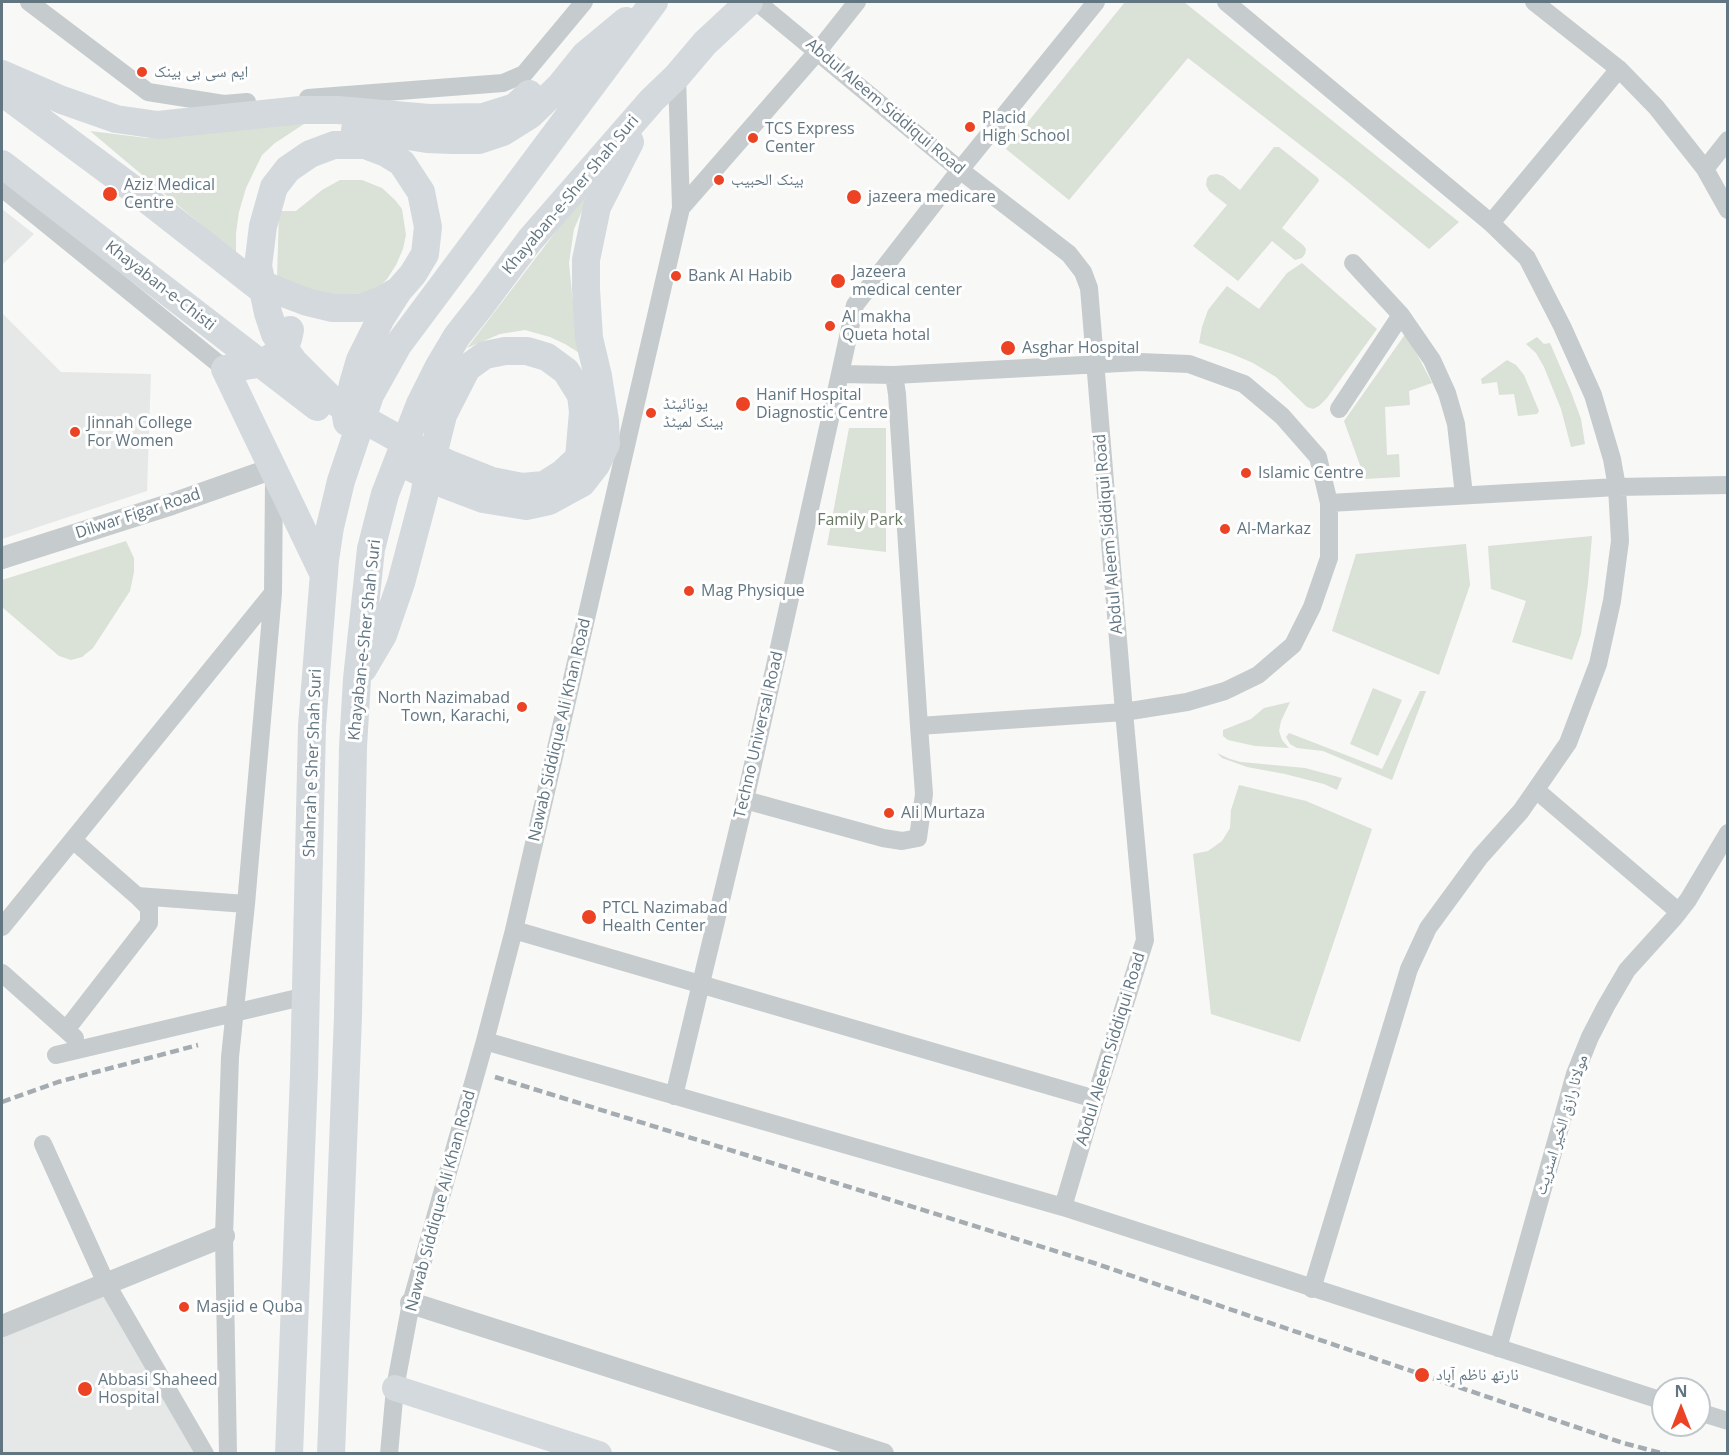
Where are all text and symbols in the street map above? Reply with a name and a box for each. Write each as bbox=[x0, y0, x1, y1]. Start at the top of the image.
street label: Abdul Aleem Siddiqui Road bbox=[802, 35, 968, 179]
place label: ایم سی بی بینک bbox=[154, 62, 248, 82]
marker: ایم سی بی بینک bbox=[135, 65, 149, 79]
place label: Placid High School bbox=[982, 108, 1070, 146]
street label: Khayaban-e-Sher Shah Suri bbox=[499, 111, 643, 279]
place label: TCS Express Center bbox=[765, 119, 855, 157]
marker: Placid High School bbox=[963, 120, 977, 134]
marker: TCS Express Center bbox=[746, 131, 760, 145]
place label: بينک الحبيب bbox=[731, 170, 804, 190]
marker: بينک الحبيب bbox=[712, 173, 726, 187]
place label: Aziz Medical Centre bbox=[124, 175, 215, 213]
marker: Aziz Medical Centre bbox=[101, 185, 119, 203]
place label: jazeera medicare bbox=[868, 187, 996, 207]
marker: jazeera medicare bbox=[845, 188, 863, 206]
street label: Khayaban-e-Chisti bbox=[101, 237, 219, 335]
place label: Jazeera medical center bbox=[852, 262, 962, 300]
place label: Bank Al Habib bbox=[688, 266, 792, 286]
marker: Bank Al Habib bbox=[669, 269, 683, 283]
marker: Jazeera medical center bbox=[829, 272, 847, 290]
place label: Al makha Queta hotal bbox=[842, 307, 930, 345]
marker: Al makha Queta hotal bbox=[823, 319, 837, 333]
place label: Asghar Hospital bbox=[1022, 338, 1139, 358]
marker: Asghar Hospital bbox=[999, 339, 1017, 357]
place label: Hanif Hospital Diagnostic Centre bbox=[756, 385, 888, 423]
place label: یونائیٹڈ بینک لمیٹڈ bbox=[663, 394, 724, 432]
marker: Hanif Hospital Diagnostic Centre bbox=[734, 395, 752, 413]
marker: یونائیٹڈ بینک لمیٹڈ bbox=[644, 406, 658, 420]
place label: Jinnah College For Women bbox=[87, 413, 192, 451]
marker: Jinnah College For Women bbox=[68, 425, 82, 439]
street label: Abdul Aleem Siddiqui Road bbox=[1091, 433, 1127, 635]
place label: Islamic Centre bbox=[1258, 463, 1364, 483]
marker: Islamic Centre bbox=[1239, 466, 1253, 480]
street label: Dilwar Figar Road bbox=[73, 485, 203, 543]
park label: Family Park bbox=[817, 510, 903, 530]
place label: Al-Markaz bbox=[1237, 519, 1311, 539]
marker: Al-Markaz bbox=[1218, 522, 1232, 536]
street label: Khayaban-e-Sher Shah Suri bbox=[345, 539, 385, 741]
place label: Mag Physique bbox=[701, 581, 805, 601]
marker: Mag Physique bbox=[682, 584, 696, 598]
street label: Nawab Siddique Ali Khan Road bbox=[525, 617, 595, 843]
street label: Techno Universal Road bbox=[730, 650, 788, 820]
street label: Shahrah e Sher Shah Suri bbox=[300, 668, 326, 858]
place label: North Nazimabad Town, Karachi, bbox=[377, 688, 510, 726]
marker: North Nazimabad Town, Karachi, bbox=[515, 700, 529, 714]
place label: Ali Murtaza bbox=[901, 803, 985, 823]
marker: Ali Murtaza bbox=[882, 806, 896, 820]
place label: PTCL Nazimabad Health Center bbox=[602, 898, 728, 936]
marker: PTCL Nazimabad Health Center bbox=[580, 908, 598, 926]
street label: Abdul Aleem Siddiqui Road bbox=[1072, 950, 1150, 1148]
street label: مولانا رازق الخیر اسٹریٹ bbox=[1532, 1053, 1592, 1197]
street label: Nawab Siddique Ali Khan Road bbox=[402, 1088, 480, 1314]
place label: Masjid e Quba bbox=[196, 1297, 303, 1317]
marker: Masjid e Quba bbox=[177, 1300, 191, 1314]
place label: نارتھ ناظم آباد bbox=[1436, 1365, 1519, 1385]
marker: نارتھ ناظم آباد bbox=[1413, 1366, 1431, 1384]
place label: Abbasi Shaheed Hospital bbox=[98, 1370, 217, 1408]
north arrow bbox=[1651, 1377, 1711, 1437]
marker: Abbasi Shaheed Hospital bbox=[76, 1380, 94, 1398]
text: N bbox=[1674, 1380, 1688, 1402]

